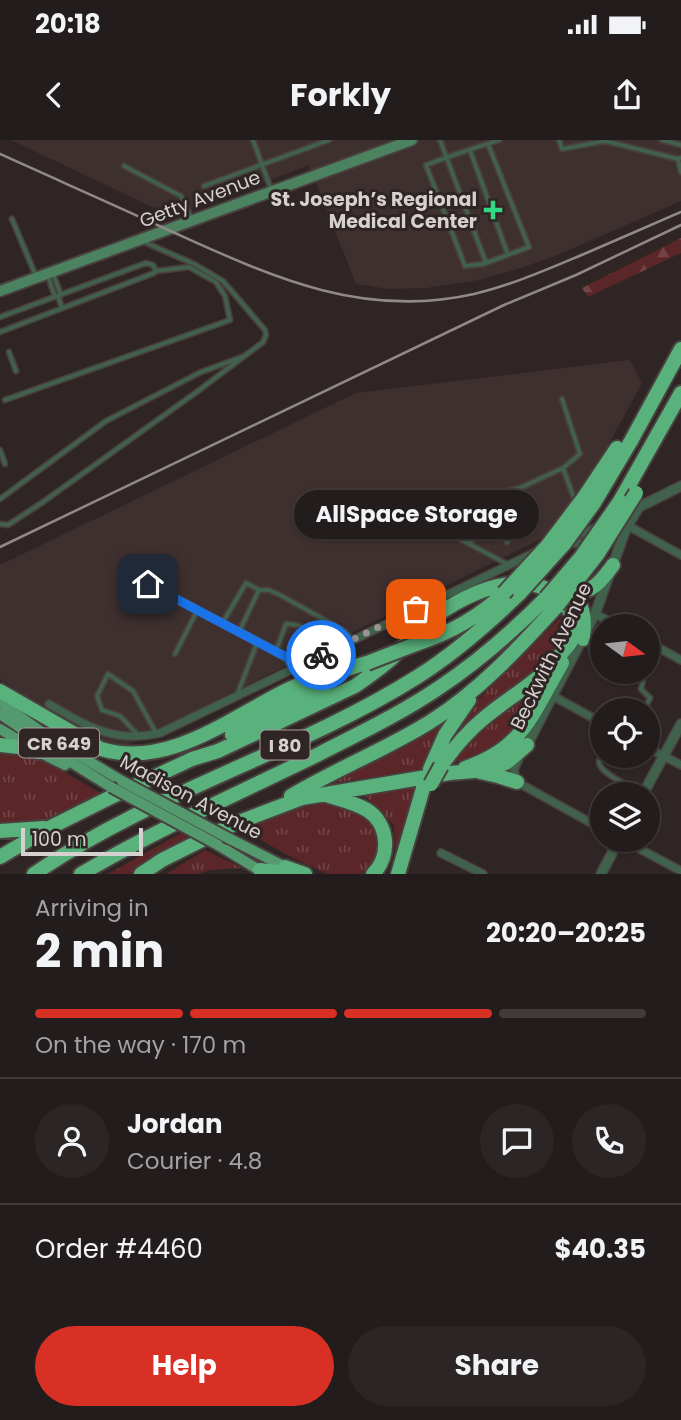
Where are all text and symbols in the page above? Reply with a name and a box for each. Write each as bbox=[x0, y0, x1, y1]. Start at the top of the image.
text: 20:18 bbox=[35, 6, 101, 42]
text: Forkly bbox=[290, 72, 391, 117]
icon: back bbox=[35, 76, 73, 114]
icon: share bbox=[608, 76, 646, 114]
street label: Getty Avenue bbox=[136, 164, 264, 234]
place label: St. Joseph’s Regional Medical Center bbox=[271, 186, 477, 235]
marker: St. Joseph’s Regional Medical Center bbox=[483, 200, 503, 220]
callout: AllSpace Storage bbox=[294, 490, 538, 539]
text: AllSpace Storage bbox=[315, 498, 518, 530]
pin bbox=[118, 554, 178, 614]
icon: home bbox=[129, 565, 167, 603]
street label: Beckwith Avenue bbox=[504, 578, 598, 734]
pin bbox=[386, 579, 446, 639]
icon: bag bbox=[397, 590, 435, 628]
north arrow bbox=[590, 614, 660, 684]
map controls bbox=[590, 614, 660, 852]
courier bbox=[286, 620, 356, 690]
icon: bike bbox=[302, 636, 340, 674]
button: locate bbox=[590, 698, 660, 768]
road number: CR 649 bbox=[19, 728, 99, 758]
road number: I 80 bbox=[260, 730, 310, 760]
street label: Madison Avenue bbox=[115, 748, 267, 846]
button: layers bbox=[590, 782, 660, 852]
scale bar bbox=[21, 825, 144, 857]
text: 100 m bbox=[32, 826, 87, 853]
text: Arriving in bbox=[35, 892, 149, 924]
text: 20:20–20:25 bbox=[486, 915, 646, 951]
text: 2 min bbox=[35, 919, 164, 983]
text: On the way · 170 m bbox=[35, 1029, 246, 1061]
button: person bbox=[35, 1104, 109, 1178]
button: chat bbox=[480, 1104, 554, 1178]
button: phone bbox=[572, 1104, 646, 1178]
text: Jordan bbox=[127, 1106, 223, 1142]
text: Courier · 4.8 bbox=[127, 1145, 262, 1177]
text: Order #4460 bbox=[35, 1231, 203, 1267]
text: $40.35 bbox=[554, 1231, 646, 1267]
button: Help bbox=[35, 1326, 334, 1406]
button: Share bbox=[348, 1326, 646, 1406]

